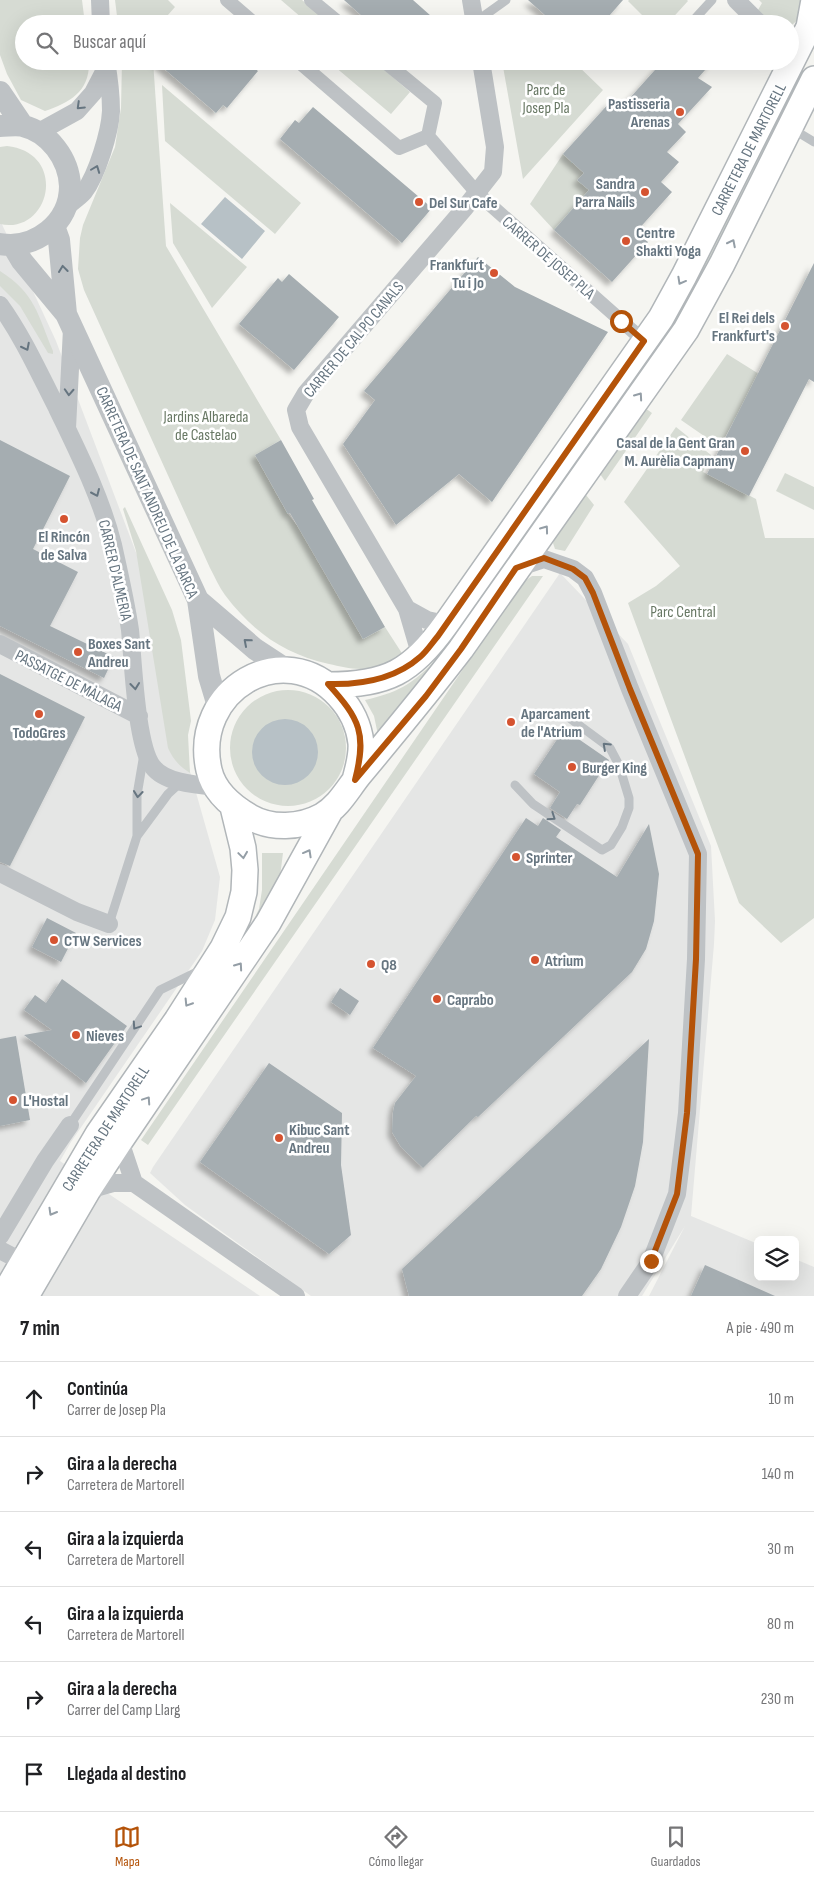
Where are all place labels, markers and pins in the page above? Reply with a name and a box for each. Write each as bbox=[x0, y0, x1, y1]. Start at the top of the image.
place label: Pastisseria Arenas bbox=[608, 95, 670, 132]
marker: Pastisseria Arenas bbox=[674, 106, 686, 118]
place label: Sandra Parra Nails bbox=[575, 175, 635, 212]
marker: Sandra Parra Nails bbox=[639, 186, 651, 198]
place label: Del Sur Cafe bbox=[429, 194, 498, 213]
marker: Del Sur Cafe bbox=[413, 196, 425, 208]
place label: Centre Shakti Yoga bbox=[636, 224, 701, 261]
marker: Centre Shakti Yoga bbox=[620, 235, 632, 247]
place label: Frankfurt Tu i Jo bbox=[430, 256, 484, 293]
marker: Frankfurt Tu i Jo bbox=[488, 267, 500, 279]
place label: El Rei dels Frankfurt's bbox=[712, 309, 775, 346]
marker: El Rei dels Frankfurt's bbox=[779, 320, 791, 332]
place label: Casal de la Gent Gran M. Aurèlia Capmany bbox=[616, 434, 735, 471]
marker: Casal de la Gent Gran M. Aurèlia Capmany bbox=[739, 445, 751, 457]
marker: El Rincón de Salva bbox=[58, 513, 70, 525]
place label: El Rincón de Salva bbox=[38, 528, 90, 565]
place label: Boxes Sant Andreu bbox=[87, 635, 151, 672]
marker: Boxes Sant Andreu bbox=[72, 646, 84, 658]
place label: Aparcament de l'Atrium bbox=[520, 705, 590, 742]
marker: TodoGres bbox=[33, 708, 45, 720]
marker: Aparcament de l'Atrium bbox=[505, 716, 517, 728]
place label: TodoGres bbox=[12, 724, 66, 743]
place label: Burger King bbox=[582, 759, 647, 778]
marker: Burger King bbox=[566, 761, 578, 773]
place label: Sprinter bbox=[526, 849, 573, 868]
marker: Sprinter bbox=[510, 851, 522, 863]
place label: CTW Services bbox=[64, 932, 142, 951]
marker: CTW Services bbox=[48, 934, 60, 946]
place label: Atrium bbox=[544, 952, 584, 971]
marker: Atrium bbox=[529, 954, 541, 966]
place label: Q8 bbox=[381, 956, 397, 975]
marker: Q8 bbox=[365, 958, 377, 970]
place label: Caprabo bbox=[447, 991, 494, 1010]
marker: Caprabo bbox=[431, 993, 443, 1005]
place label: Nieves bbox=[86, 1027, 124, 1046]
marker: Nieves bbox=[70, 1029, 82, 1041]
place label: L'Hostal bbox=[23, 1092, 68, 1111]
marker: L'Hostal bbox=[7, 1094, 19, 1106]
place label: Kibuc Sant Andreu bbox=[288, 1121, 350, 1158]
marker: Kibuc Sant Andreu bbox=[273, 1132, 285, 1144]

